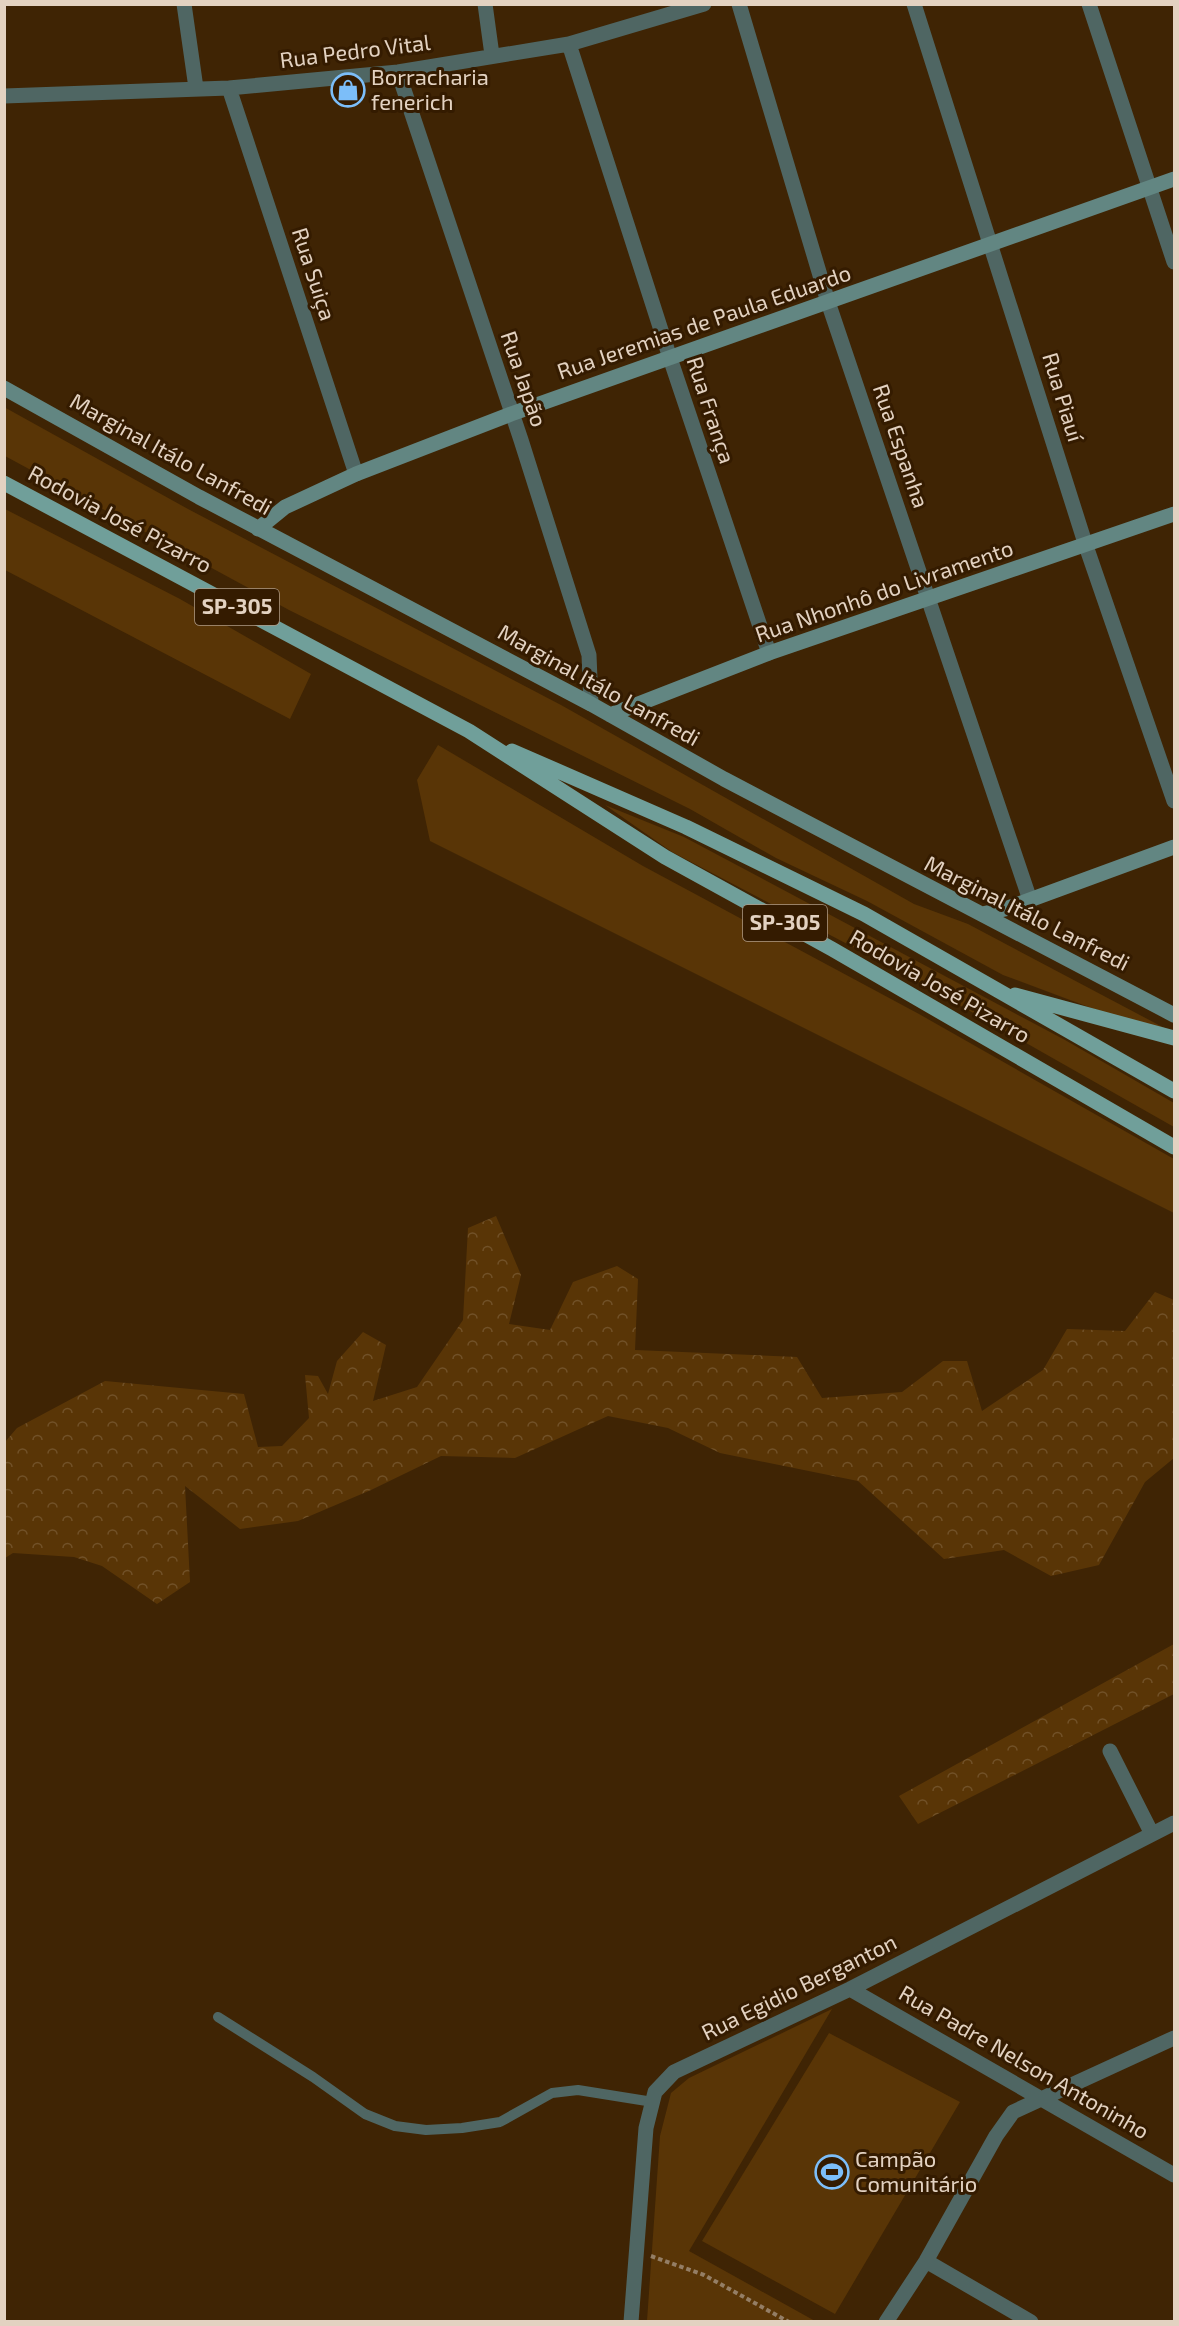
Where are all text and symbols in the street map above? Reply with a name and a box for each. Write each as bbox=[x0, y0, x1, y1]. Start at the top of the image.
street label: Rua Pedro Vital bbox=[278, 28, 432, 72]
place label: Borracharia fenerich bbox=[371, 63, 489, 114]
shop icon: Borracharia fenerich bbox=[330, 72, 366, 108]
street label: Rua Suiça bbox=[286, 224, 342, 324]
street label: Rua Jeremias de Paula Eduardo bbox=[553, 258, 854, 384]
street label: Rua Japão bbox=[496, 327, 553, 430]
street label: Rua Piauí bbox=[1038, 349, 1090, 446]
street label: Rua França bbox=[681, 353, 741, 467]
street label: Rua Espanha bbox=[869, 380, 935, 511]
street label: Marginal Itálo Lanfredi bbox=[66, 387, 277, 519]
street label: Rodovia José Pizarro bbox=[24, 459, 217, 577]
street label: Rua Nhonhô do Livramento bbox=[751, 534, 1016, 646]
road number: SP-305 bbox=[195, 589, 279, 625]
street label: Marginal Itálo Lanfredi bbox=[494, 618, 705, 750]
street label: Marginal Itálo Lanfredi bbox=[921, 849, 1134, 975]
road number: SP-305 bbox=[743, 905, 827, 941]
street label: Rodovia José Pizarro bbox=[846, 923, 1035, 1047]
street label: Rua Egidio Berganton bbox=[697, 1928, 900, 2045]
street label: Rua Padre Nelson Antoninho bbox=[895, 1979, 1154, 2143]
place label: Campão Comunitário bbox=[855, 2145, 977, 2196]
sports icon: Campão Comunitário bbox=[814, 2154, 850, 2190]

